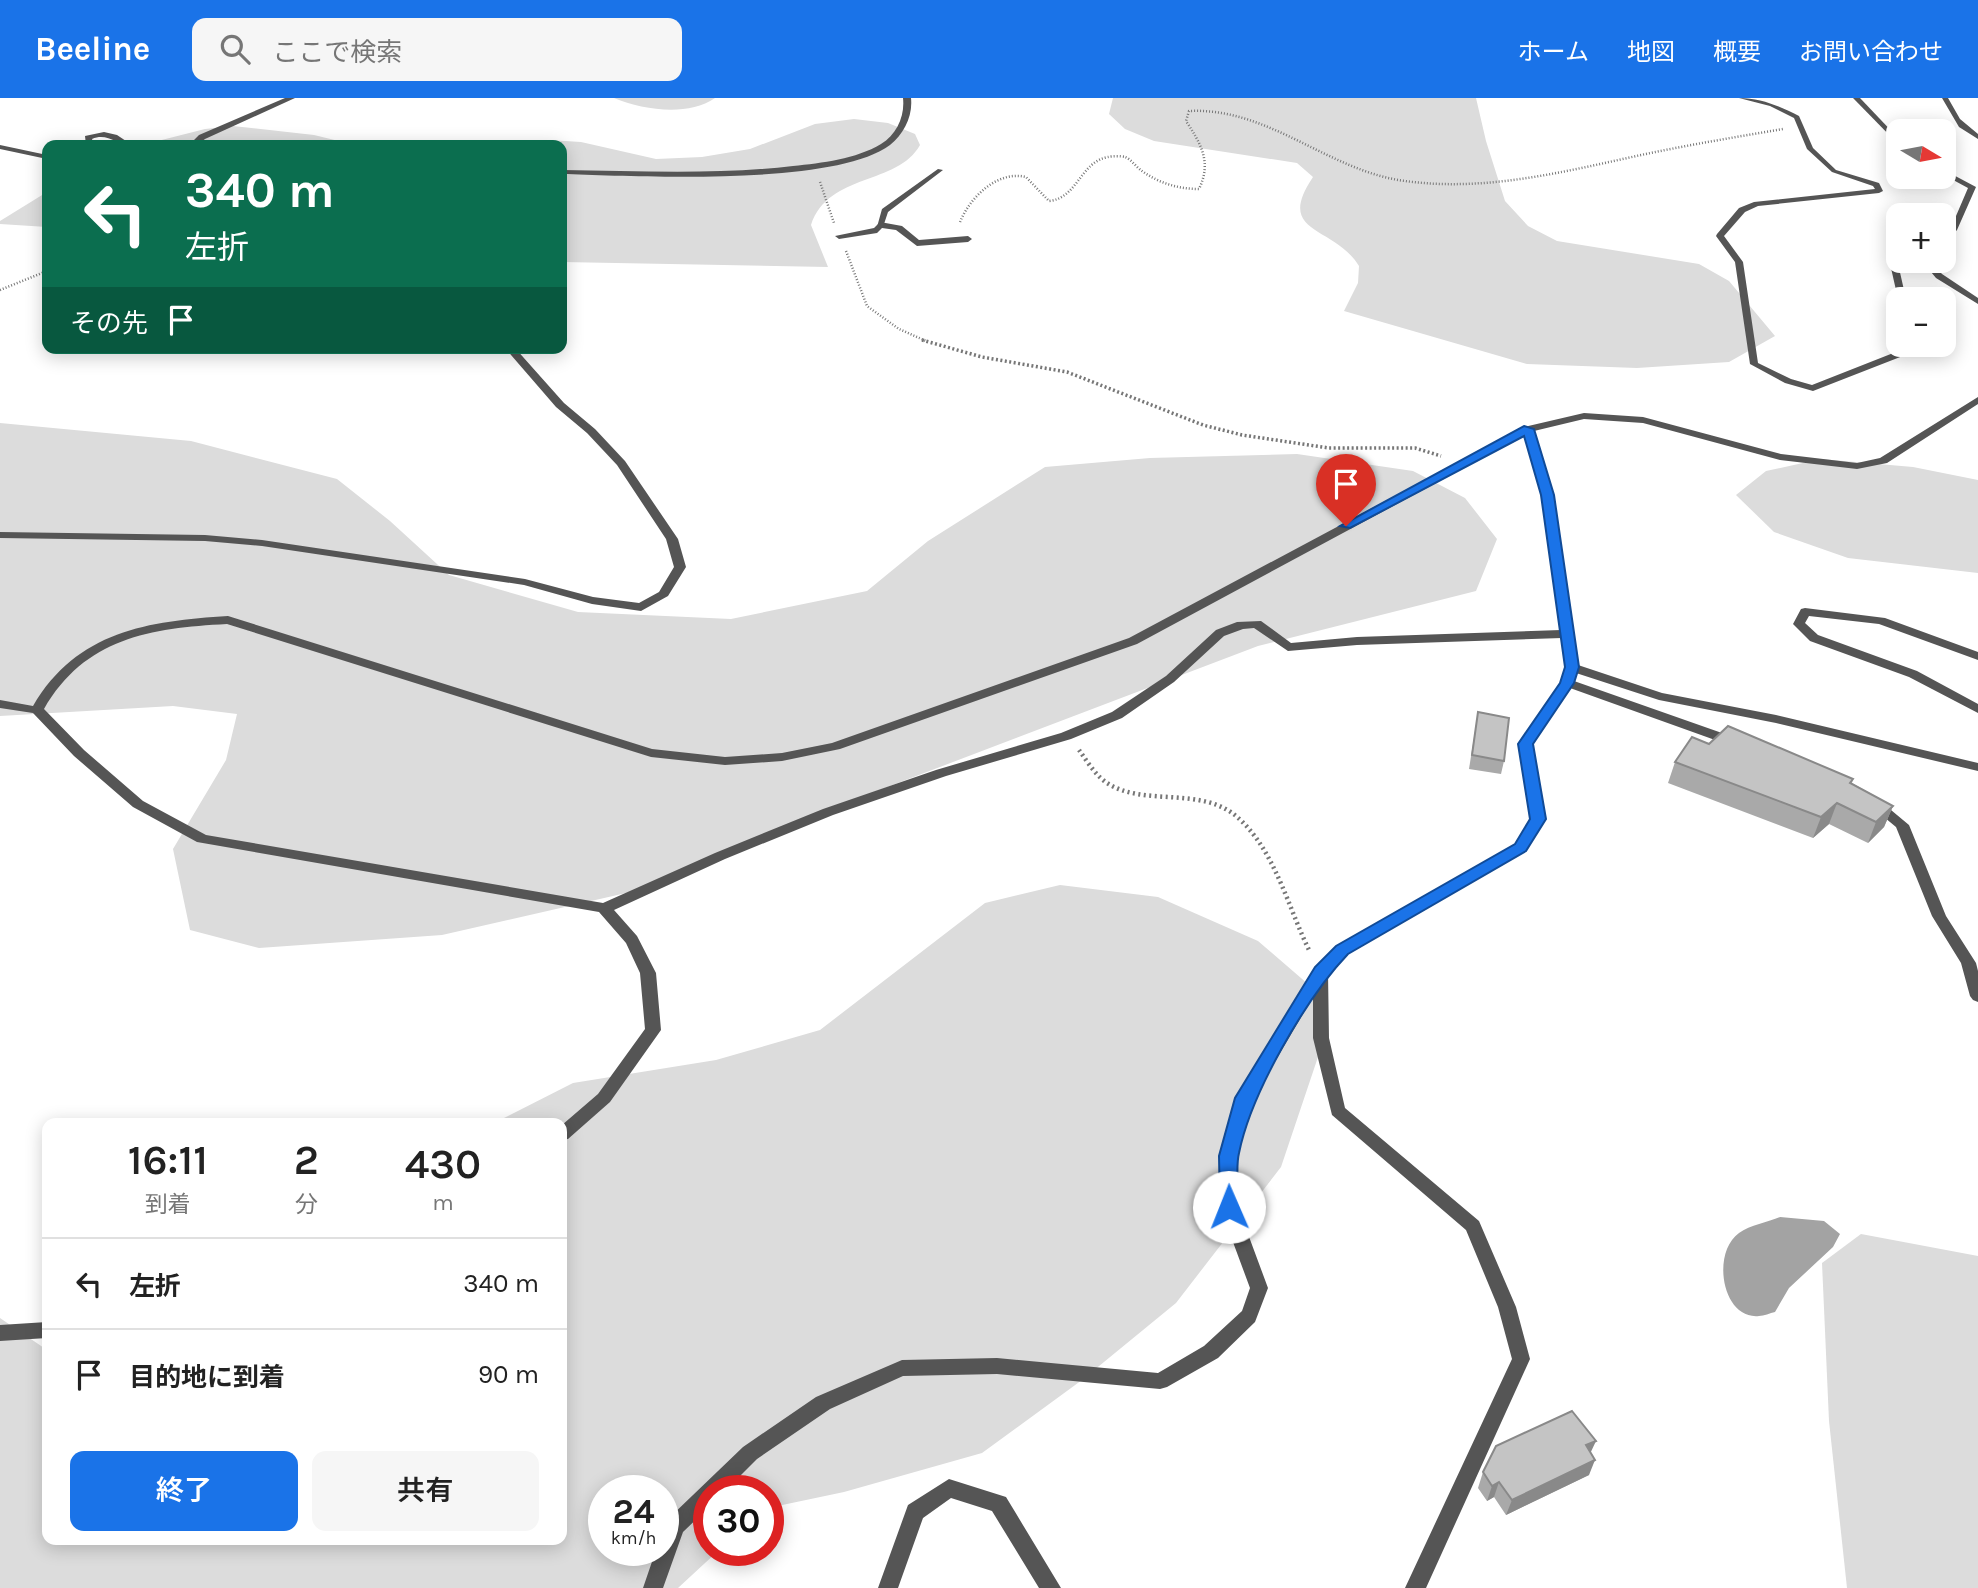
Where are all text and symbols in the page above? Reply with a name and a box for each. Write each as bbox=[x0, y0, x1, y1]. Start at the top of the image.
search box bbox=[192, 18, 682, 81]
text: Beeline bbox=[35, 30, 150, 68]
icon: search bbox=[216, 30, 254, 68]
text: ここで検索 bbox=[272, 37, 402, 68]
text: ホーム bbox=[1518, 38, 1589, 66]
text: 地図 bbox=[1627, 38, 1675, 66]
text: 概要 bbox=[1713, 38, 1761, 66]
text: お問い合わせ bbox=[1799, 38, 1943, 66]
north arrow bbox=[1886, 119, 1956, 189]
map controls bbox=[1886, 119, 1956, 357]
text: 340 m bbox=[185, 162, 335, 219]
icon: left bbox=[70, 168, 161, 259]
button: + bbox=[1886, 203, 1956, 273]
text: 左折 bbox=[185, 229, 249, 266]
button: − bbox=[1886, 287, 1956, 357]
icon: arrive bbox=[162, 301, 200, 339]
text: その先 bbox=[70, 308, 148, 339]
pin bbox=[1316, 454, 1376, 526]
icon: arrive bbox=[1327, 465, 1365, 503]
text: 16:11 bbox=[128, 1135, 208, 1185]
text: 2 bbox=[294, 1135, 319, 1185]
text: 430 bbox=[405, 1139, 481, 1189]
position arrow bbox=[1192, 1170, 1266, 1244]
text: m bbox=[432, 1189, 454, 1216]
text: 到着 bbox=[145, 1191, 191, 1218]
text: 分 bbox=[295, 1191, 318, 1218]
icon: left bbox=[70, 1265, 108, 1303]
text: 340 m bbox=[463, 1268, 539, 1299]
text: 左折 bbox=[129, 1271, 181, 1302]
icon: arrive bbox=[70, 1356, 108, 1394]
text: 90 m bbox=[478, 1359, 539, 1390]
text: 目的地に到着 bbox=[129, 1362, 285, 1393]
button: 終了 bbox=[70, 1451, 298, 1531]
button: 共有 bbox=[312, 1451, 539, 1531]
speed limit sign: 30 bbox=[693, 1475, 784, 1566]
text: 24 bbox=[613, 1491, 655, 1532]
text: km/h bbox=[611, 1527, 656, 1549]

